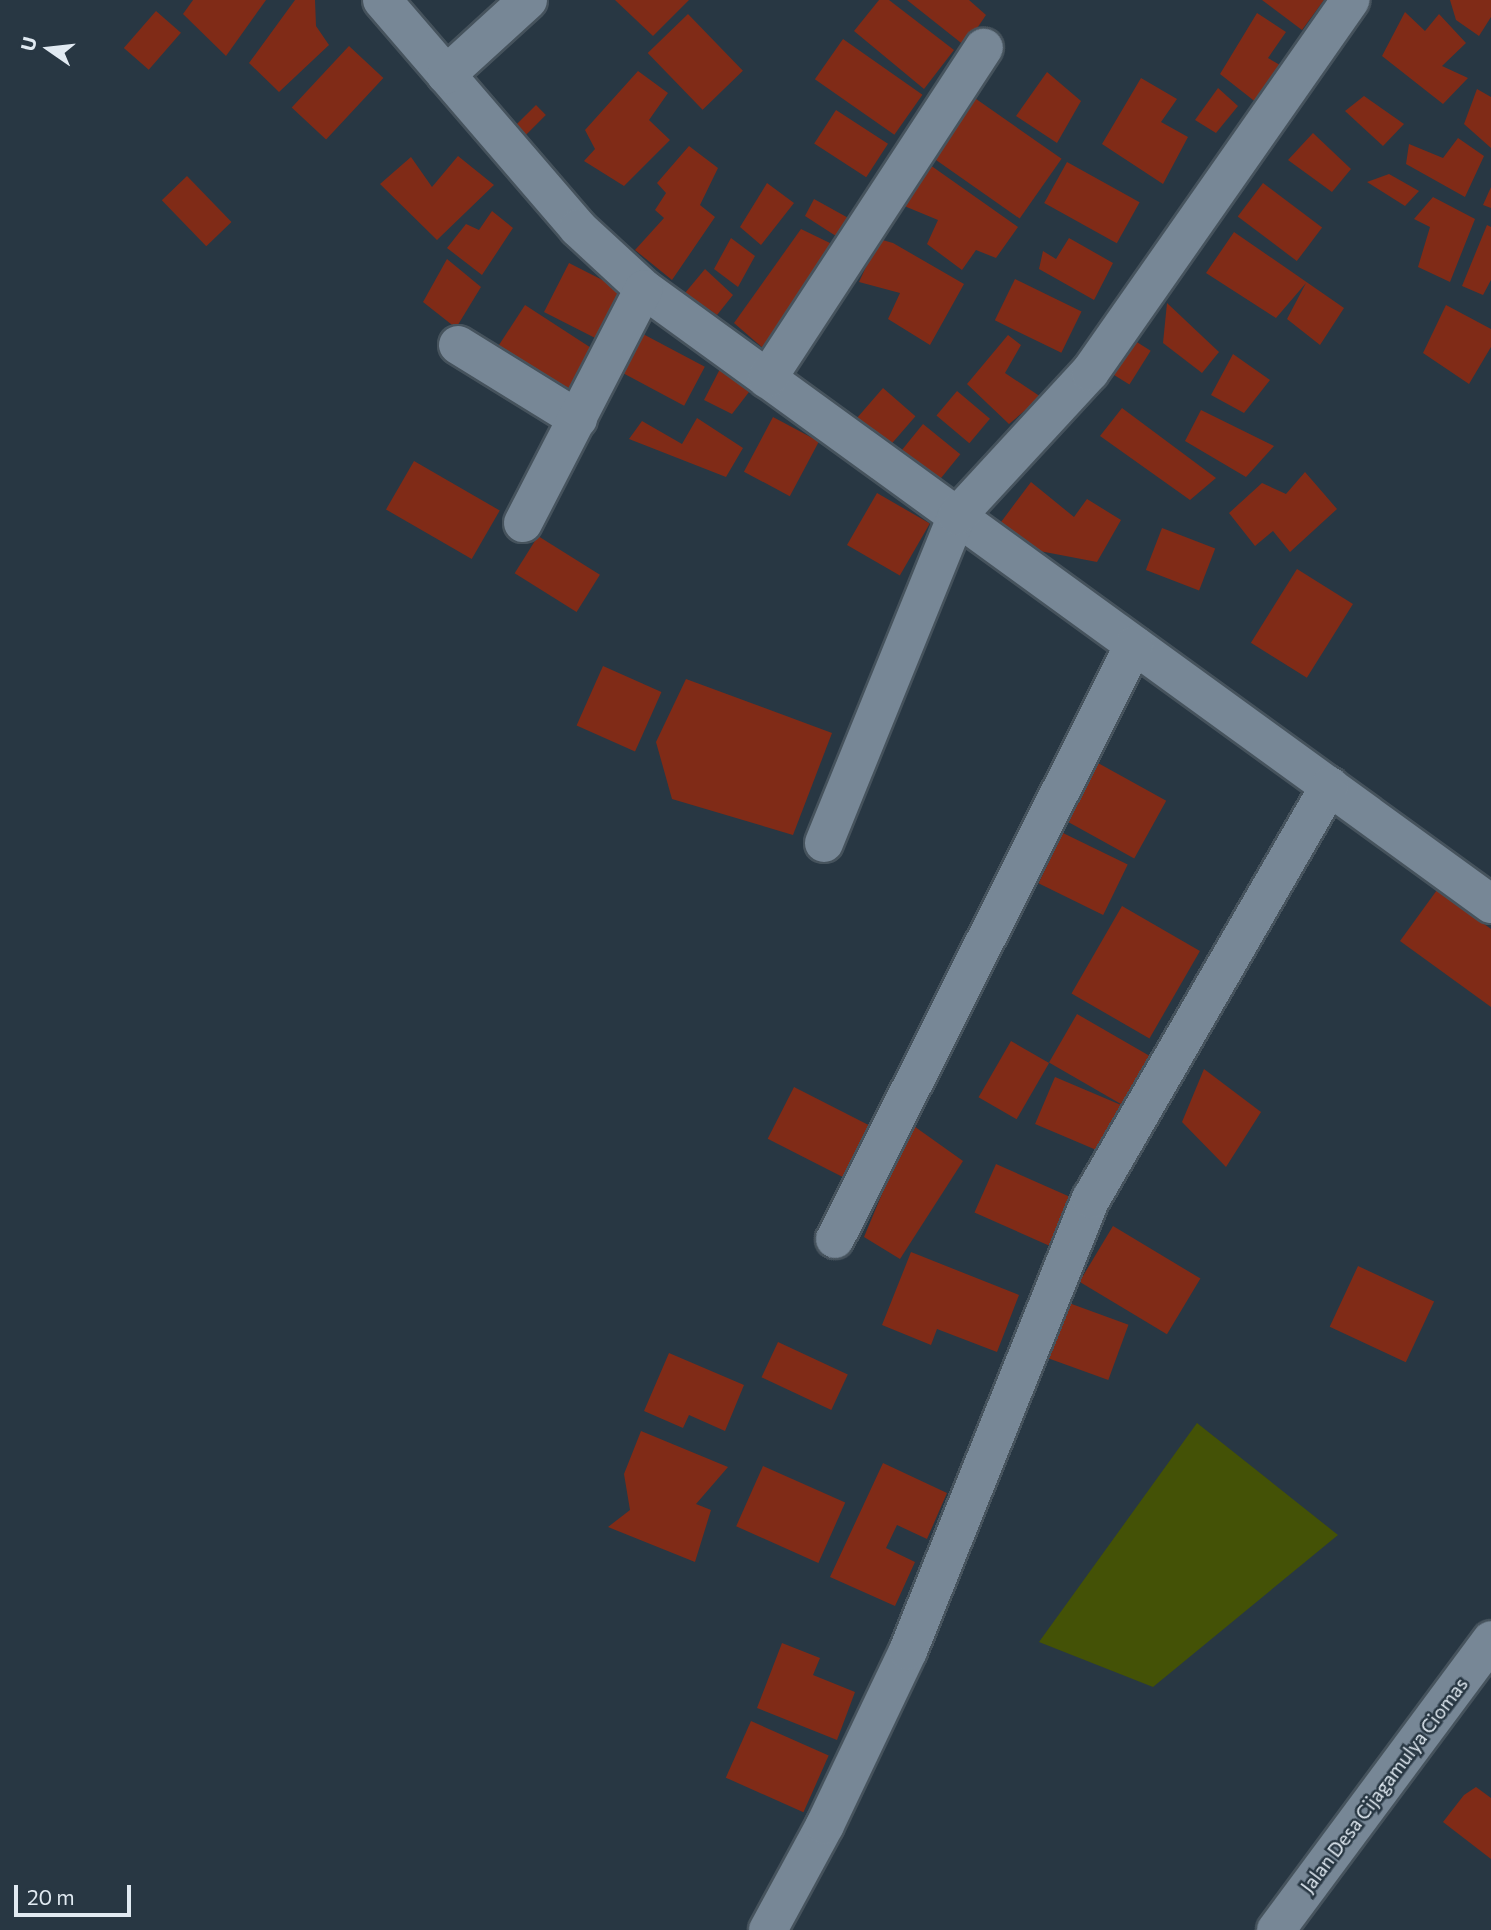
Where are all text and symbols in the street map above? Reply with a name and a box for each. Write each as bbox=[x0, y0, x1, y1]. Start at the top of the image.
north arrow bbox=[14, 14, 84, 84]
text: U bbox=[15, 34, 41, 53]
street label: Jalan Desa Cijagamulya Ciomas bbox=[1296, 1673, 1472, 1897]
scale bar bbox=[18, 1870, 135, 1914]
text: 20 m bbox=[27, 1884, 75, 1909]

